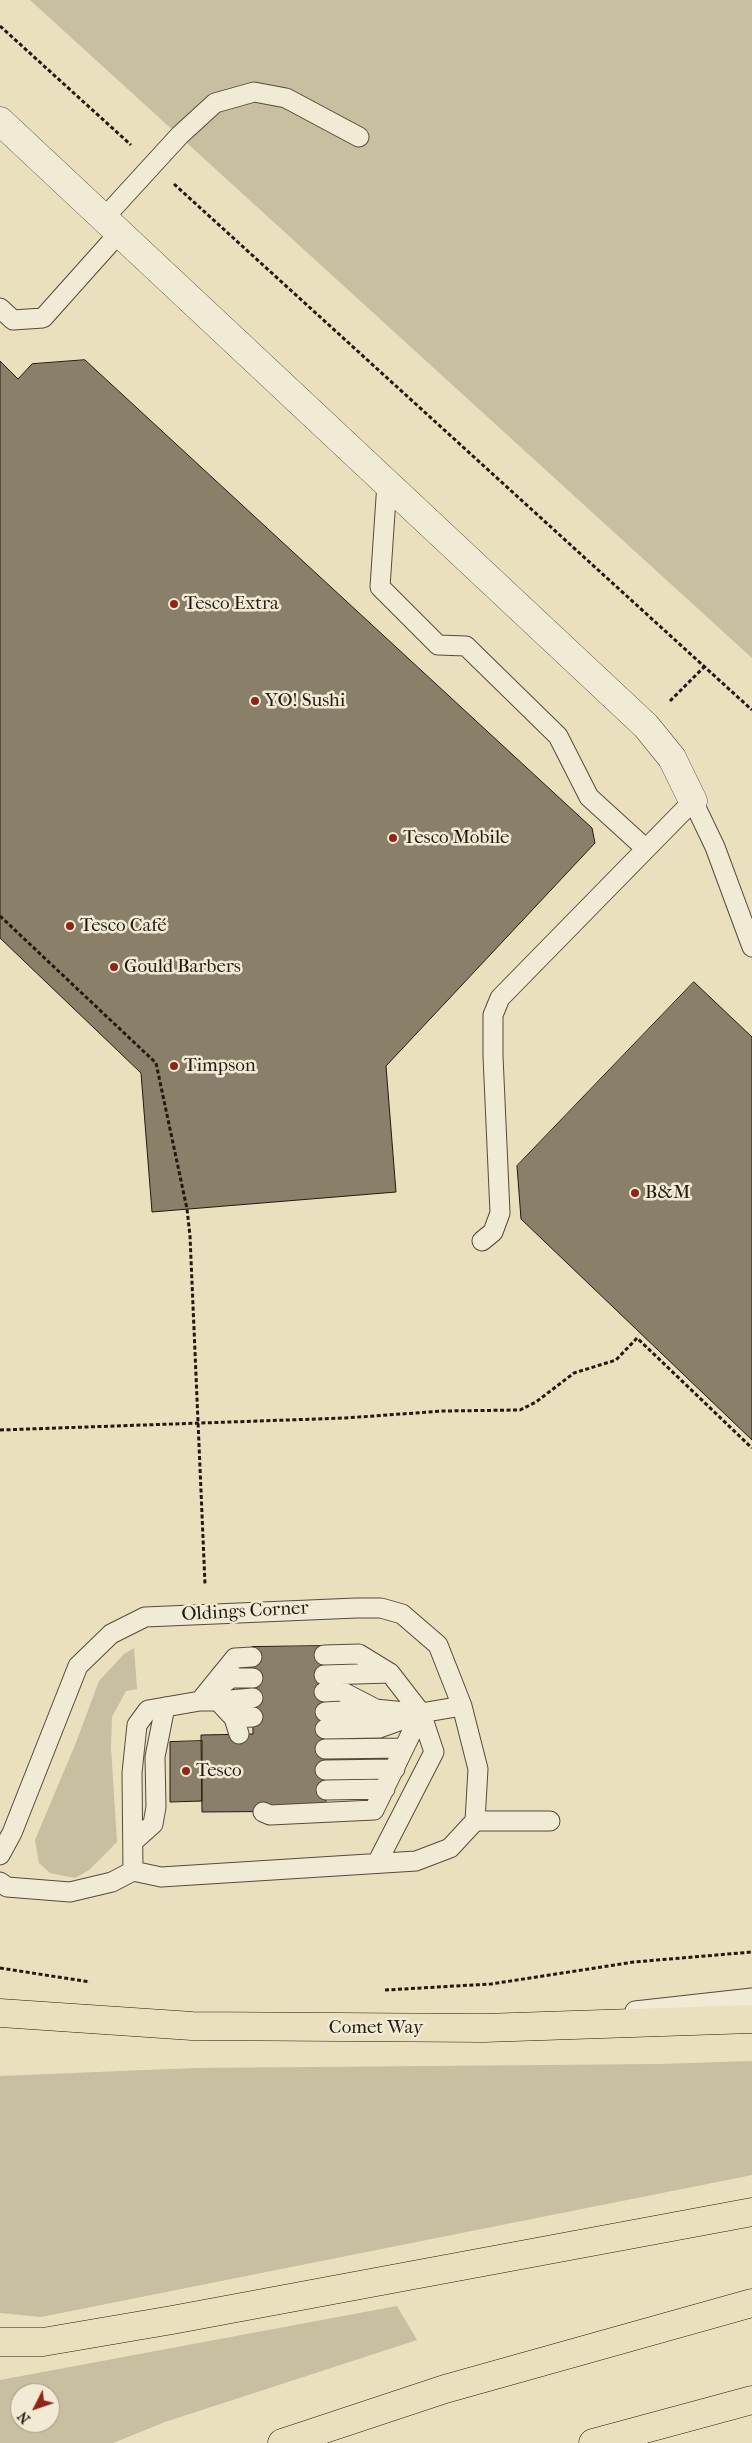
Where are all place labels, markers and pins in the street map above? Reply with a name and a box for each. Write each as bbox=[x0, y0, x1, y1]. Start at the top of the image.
place label: Tesco Extra bbox=[184, 593, 279, 615]
marker: Tesco Extra bbox=[168, 598, 180, 610]
place label: YO! Sushi bbox=[265, 690, 345, 712]
marker: YO! Sushi bbox=[249, 695, 261, 707]
place label: Tesco Mobile bbox=[403, 827, 509, 849]
marker: Tesco Mobile bbox=[387, 832, 399, 844]
place label: Tesco Café bbox=[80, 915, 167, 937]
marker: Tesco Café bbox=[64, 920, 76, 932]
place label: Gould Barbers bbox=[124, 956, 241, 978]
marker: Gould Barbers bbox=[108, 961, 120, 973]
place label: Timpson bbox=[184, 1055, 256, 1077]
marker: Timpson bbox=[168, 1060, 180, 1072]
place label: B&M bbox=[645, 1182, 690, 1204]
marker: B&M bbox=[629, 1187, 641, 1199]
place label: Tesco bbox=[196, 1760, 242, 1782]
marker: Tesco bbox=[180, 1765, 192, 1777]

